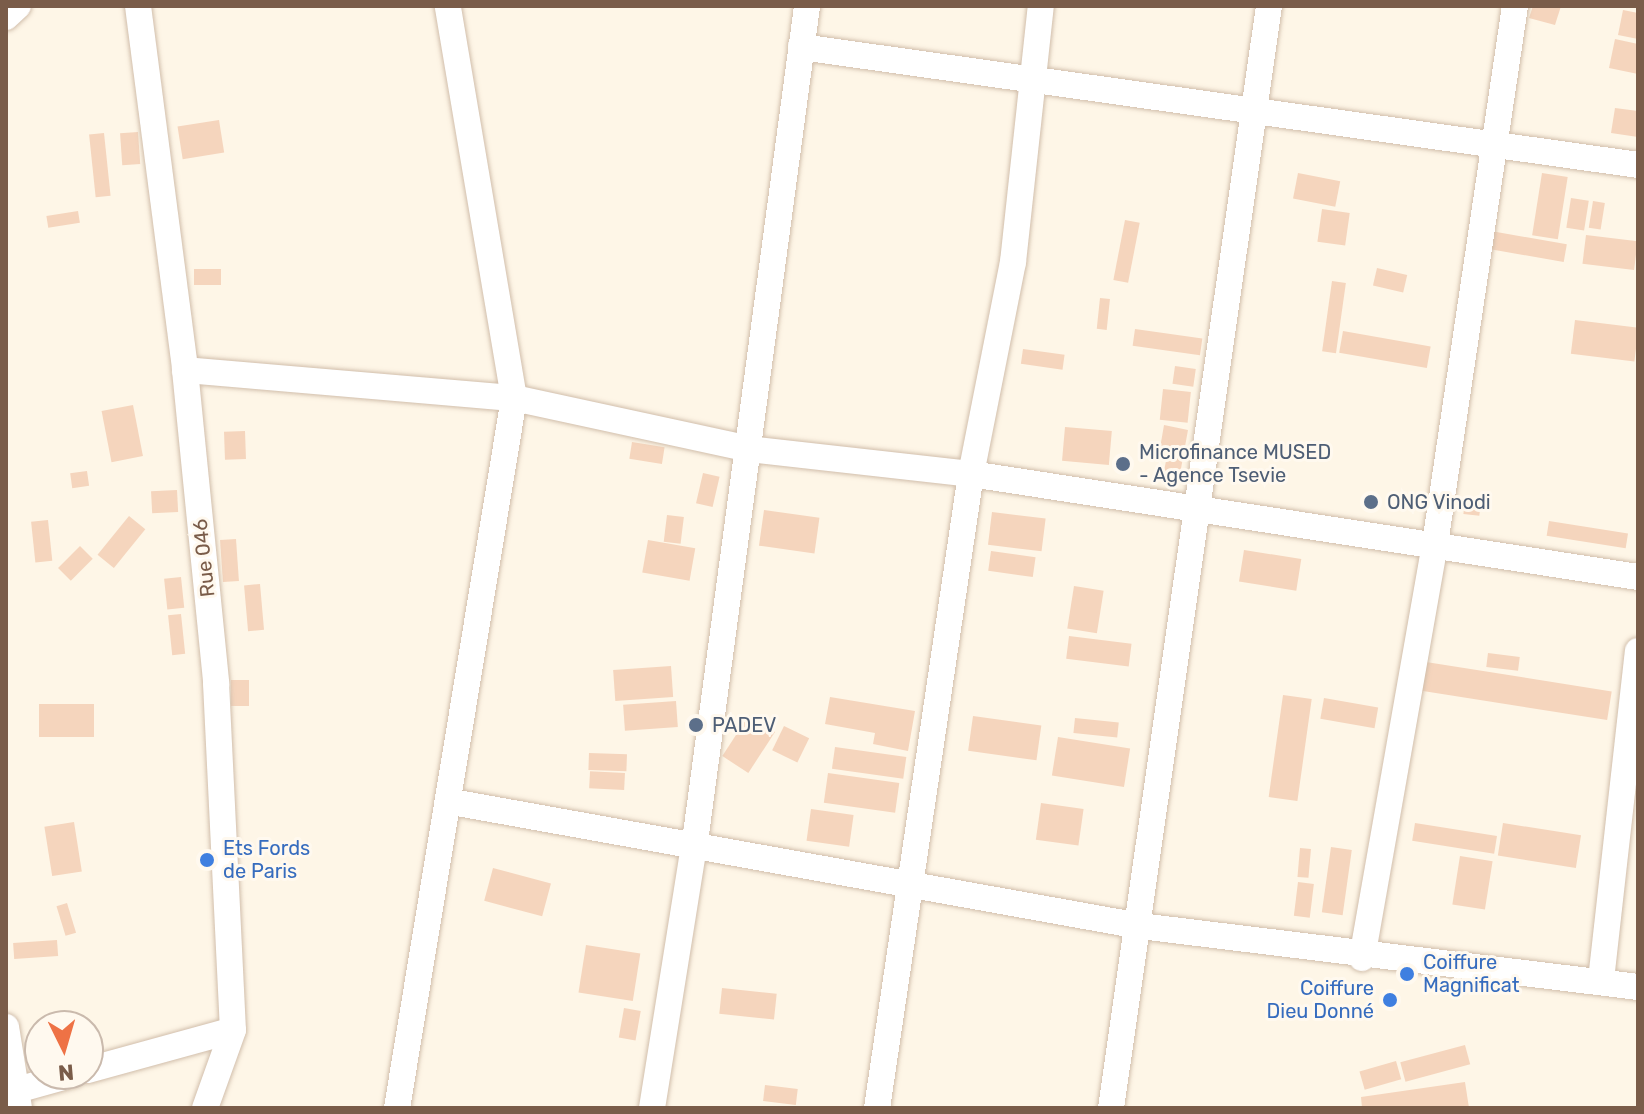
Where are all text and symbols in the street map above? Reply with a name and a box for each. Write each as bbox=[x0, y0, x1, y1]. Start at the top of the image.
place label: Microfinance MUSED - Agence Tsevie bbox=[1139, 440, 1331, 487]
marker: Microfinance MUSED - Agence Tsevie bbox=[1114, 455, 1132, 473]
place label: ONG Vinodi bbox=[1387, 490, 1491, 514]
marker: ONG Vinodi bbox=[1362, 493, 1380, 511]
street label: Rue 046 bbox=[188, 518, 220, 598]
place label: PADEV bbox=[712, 713, 776, 737]
marker: PADEV bbox=[687, 716, 705, 734]
place label: Ets Fords de Paris bbox=[223, 836, 310, 883]
marker: Ets Fords de Paris bbox=[198, 851, 216, 869]
place label: Coiffure Magnificat bbox=[1423, 950, 1520, 997]
marker: Coiffure Magnificat bbox=[1398, 965, 1416, 983]
place label: Coiffure Dieu Donné bbox=[1267, 976, 1374, 1023]
marker: Coiffure Dieu Donné bbox=[1381, 991, 1399, 1009]
north arrow bbox=[24, 1010, 104, 1090]
text: N bbox=[57, 1058, 75, 1087]

